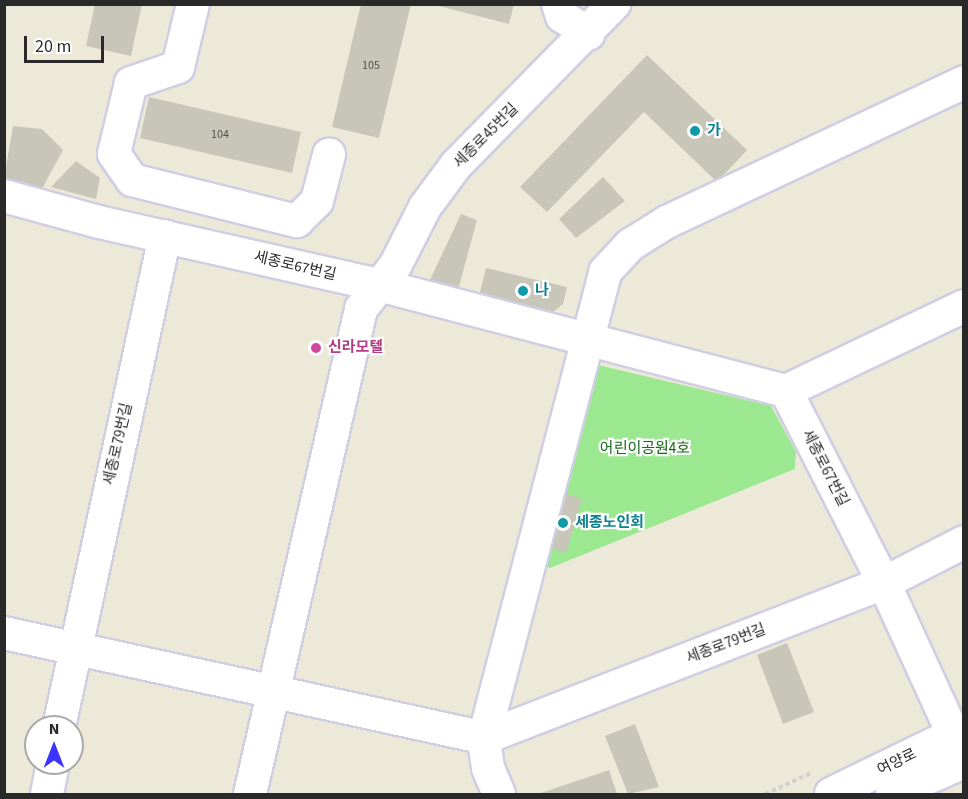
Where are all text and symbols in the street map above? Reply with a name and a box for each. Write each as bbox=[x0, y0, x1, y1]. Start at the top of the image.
scale bar bbox=[27, 24, 106, 62]
text: 20 m bbox=[35, 34, 71, 59]
house number: 105 bbox=[362, 59, 380, 73]
street label: 세종로45번길 bbox=[450, 100, 522, 172]
place label: 가 bbox=[707, 122, 721, 140]
marker: 가 bbox=[688, 124, 702, 138]
house number: 104 bbox=[211, 128, 229, 142]
street label: 세종로67번길 bbox=[252, 248, 338, 284]
place label: 나 bbox=[535, 282, 549, 300]
marker: 나 bbox=[516, 284, 530, 298]
place label: 신라모텔 bbox=[328, 339, 383, 357]
marker: 신라모텔 bbox=[309, 341, 323, 355]
street label: 세종로79번길 bbox=[100, 401, 136, 487]
street label: 세종로67번길 bbox=[798, 427, 852, 509]
park label: 어린이공원4호 bbox=[600, 440, 690, 458]
place label: 세종노인회 bbox=[575, 514, 644, 532]
marker: 세종노인회 bbox=[556, 516, 570, 530]
street label: 세종로79번길 bbox=[684, 621, 768, 667]
north arrow bbox=[24, 715, 84, 775]
text: N bbox=[49, 718, 59, 740]
street label: 여양로 bbox=[874, 745, 920, 779]

